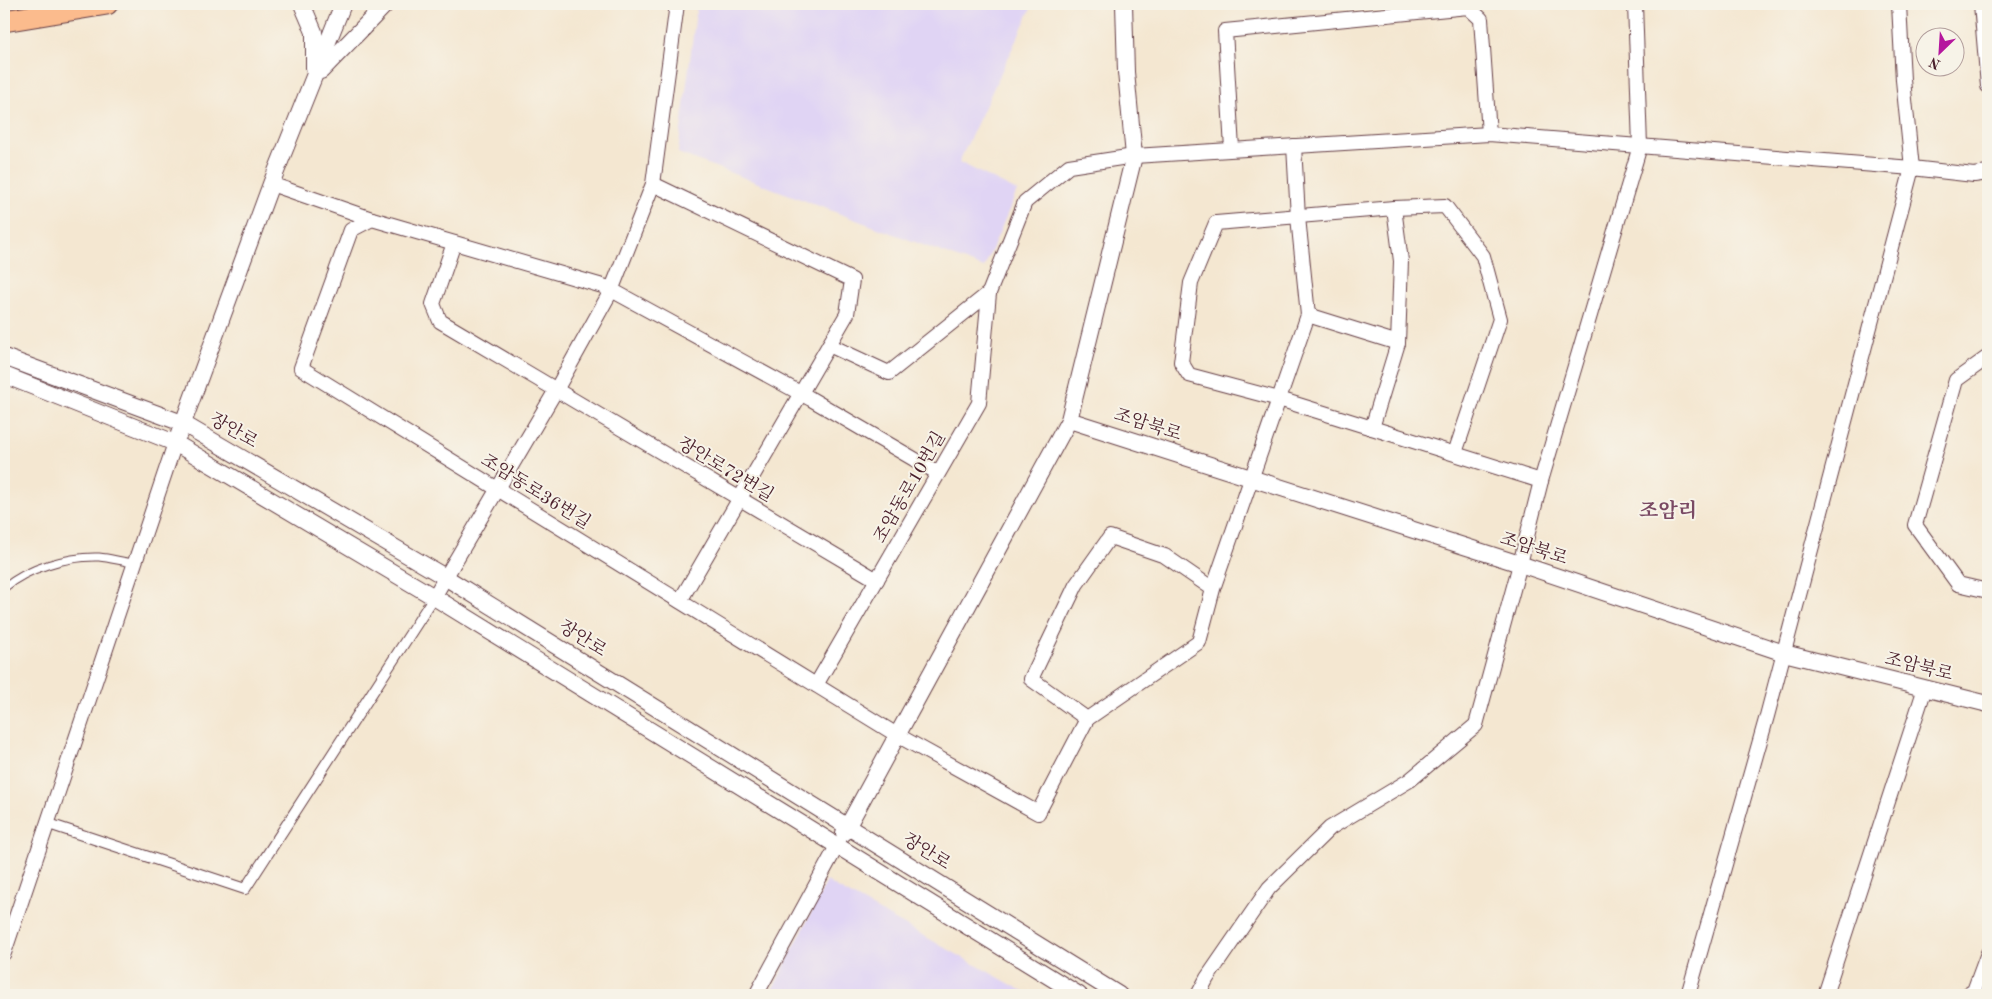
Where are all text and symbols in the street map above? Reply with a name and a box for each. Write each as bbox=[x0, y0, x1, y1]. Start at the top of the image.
north arrow bbox=[1914, 28, 1964, 78]
text: N bbox=[1927, 54, 1943, 71]
street label: 조암북로 bbox=[1112, 404, 1184, 444]
street label: 장안로 bbox=[206, 409, 261, 452]
street label: 조암동로10번길 bbox=[870, 428, 949, 546]
street label: 장안로72번길 bbox=[675, 434, 777, 505]
street label: 조암동로36번길 bbox=[478, 450, 594, 533]
district label: 조암리 bbox=[1639, 499, 1697, 522]
street label: 조암북로 bbox=[1498, 528, 1570, 568]
street label: 장안로 bbox=[556, 617, 610, 660]
street label: 조암북로 bbox=[1883, 648, 1955, 684]
street label: 장안로 bbox=[900, 830, 954, 873]

